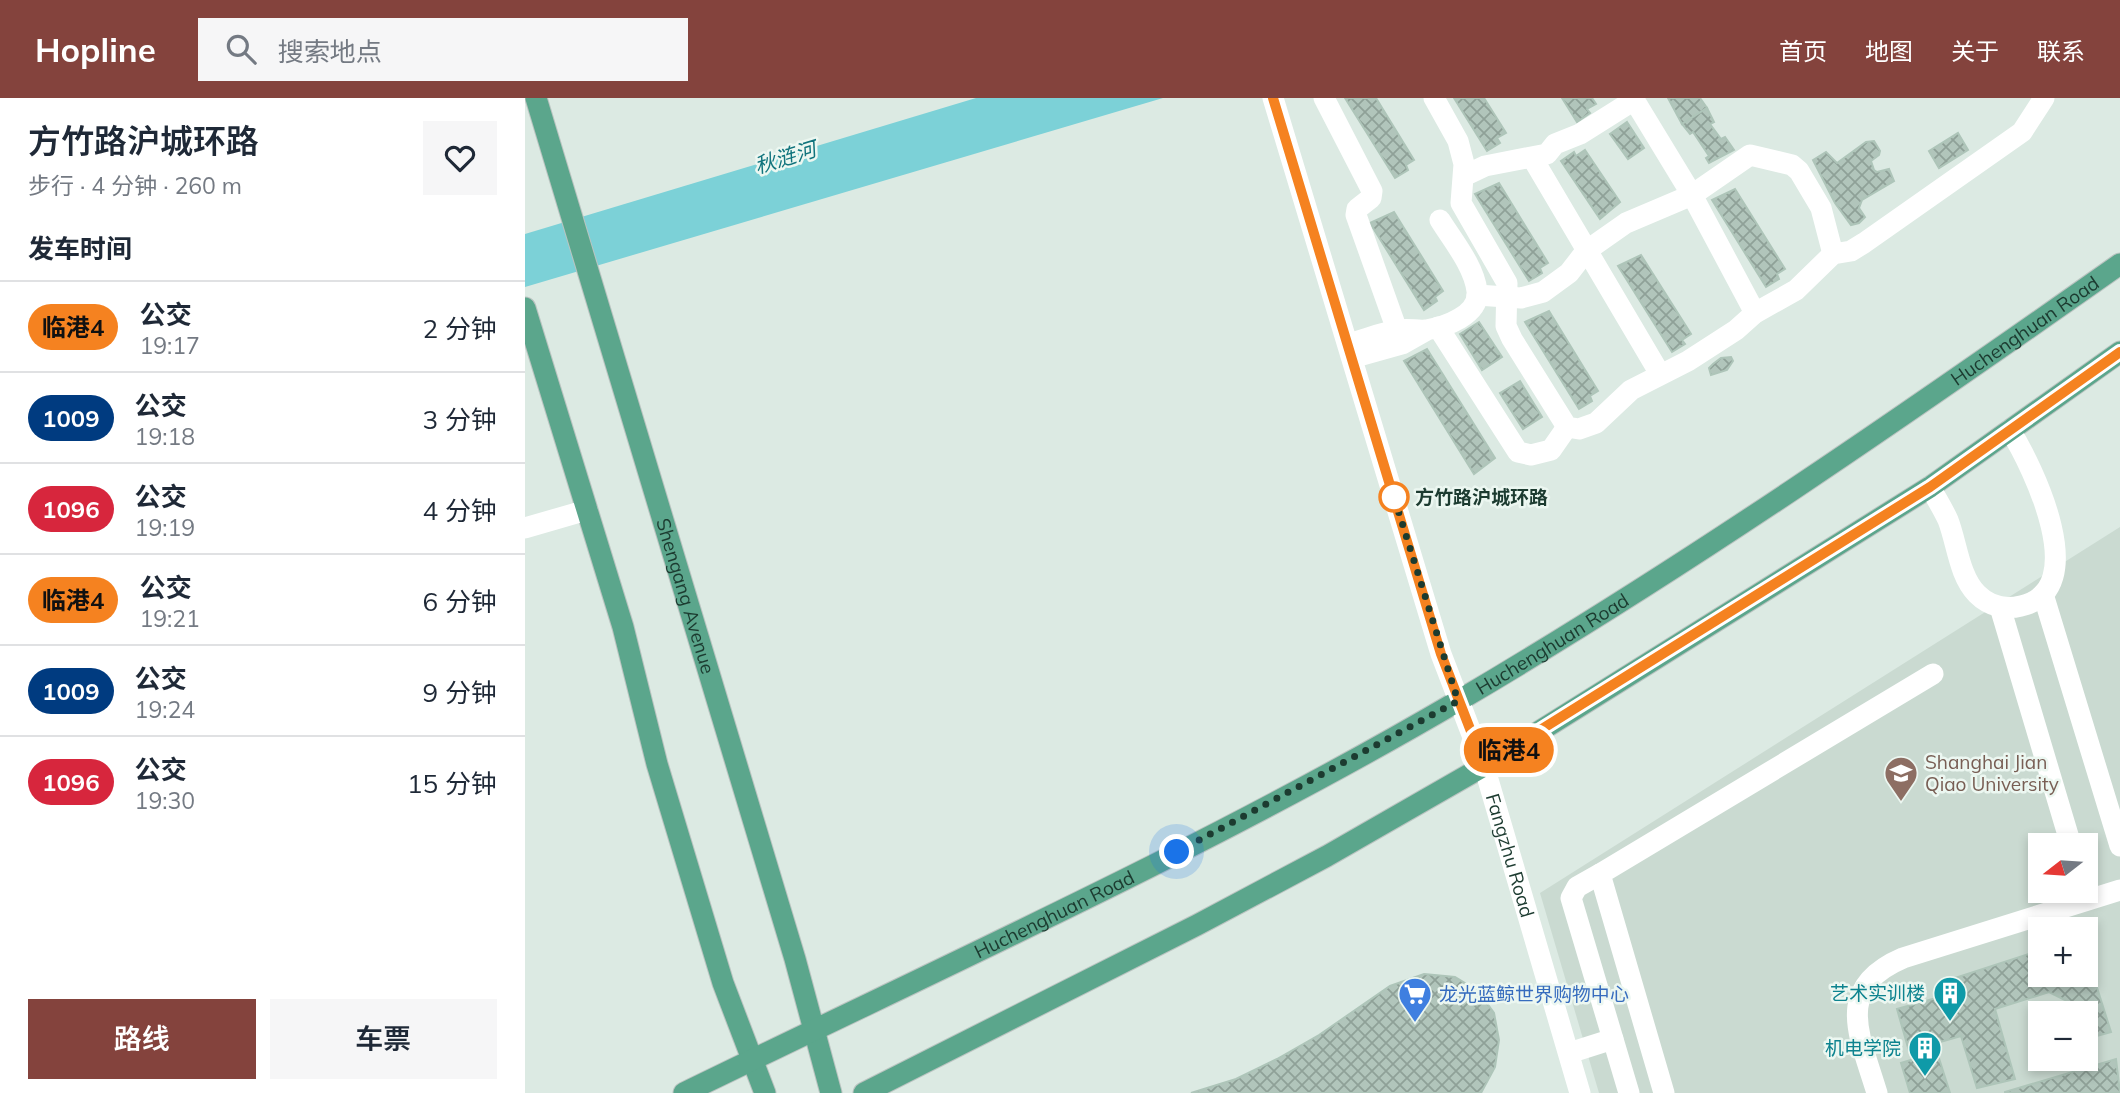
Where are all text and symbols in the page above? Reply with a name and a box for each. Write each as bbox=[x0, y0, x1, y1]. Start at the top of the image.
search box bbox=[198, 18, 688, 81]
text: Hopline bbox=[35, 29, 156, 70]
icon: search bbox=[222, 30, 260, 68]
text: 搜索地点 bbox=[278, 35, 382, 68]
text: 首页 bbox=[1779, 36, 1827, 66]
text: 地图 bbox=[1865, 36, 1913, 66]
text: 关于 bbox=[1951, 36, 1999, 66]
text: 联系 bbox=[2037, 36, 2085, 66]
text: 方竹路沪城环路 bbox=[28, 120, 259, 161]
button: heart bbox=[423, 121, 497, 195]
water label: 秋涟河 bbox=[751, 134, 823, 179]
text: 步行 · 4 分钟 · 260 m bbox=[28, 171, 242, 200]
text: 发车时间 bbox=[28, 232, 132, 265]
street label: Huchenghuan Road bbox=[1946, 271, 2103, 391]
text: 公交 bbox=[139, 298, 191, 331]
text: 临港4 bbox=[42, 312, 104, 342]
text: 2 分钟 bbox=[423, 312, 497, 345]
text: 19:17 bbox=[139, 331, 200, 360]
text: 公交 bbox=[135, 389, 187, 422]
text: 1009 bbox=[42, 403, 100, 433]
text: 3 分钟 bbox=[423, 403, 497, 436]
text: 19:18 bbox=[135, 422, 195, 451]
text: 公交 bbox=[135, 480, 187, 513]
marker: 方竹路沪城环路 bbox=[1379, 482, 1409, 512]
place label: 方竹路沪城环路 bbox=[1415, 485, 1548, 509]
text: 1096 bbox=[42, 494, 100, 524]
text: 4 分钟 bbox=[423, 494, 497, 527]
text: 19:19 bbox=[135, 513, 195, 542]
street label: Shengang Avenue bbox=[651, 515, 720, 677]
text: 公交 bbox=[139, 571, 191, 604]
text: 临港4 bbox=[42, 585, 104, 615]
text: 6 分钟 bbox=[423, 585, 497, 618]
street label: Huchenghuan Road bbox=[1471, 588, 1633, 700]
text: 19:21 bbox=[139, 604, 200, 633]
text: 公交 bbox=[135, 662, 187, 695]
text: 1009 bbox=[42, 676, 100, 706]
text: 9 分钟 bbox=[423, 676, 497, 709]
text: 19:24 bbox=[135, 695, 195, 724]
line badge: 临港4 bbox=[1469, 727, 1549, 773]
text: 临港4 bbox=[1478, 735, 1540, 765]
place label: Shanghai Jian Qiao University bbox=[1925, 750, 2059, 796]
text: 公交 bbox=[135, 753, 187, 786]
school or university icon: Shanghai Jian Qiao University bbox=[1882, 754, 1920, 803]
text: 1096 bbox=[42, 767, 100, 797]
text: 15 分钟 bbox=[407, 767, 497, 800]
text: 19:30 bbox=[135, 786, 195, 815]
street label: Fangzhu Road bbox=[1481, 791, 1540, 920]
north arrow bbox=[2028, 833, 2098, 903]
map controls bbox=[2028, 833, 2098, 1071]
your location bbox=[1159, 834, 1194, 869]
street label: Huchenghuan Road bbox=[970, 865, 1138, 963]
button: + bbox=[2028, 917, 2098, 987]
building icon: 艺术实训楼 bbox=[1931, 974, 1969, 1023]
supermarket icon: 龙光蓝鲸世界购物中心 bbox=[1396, 975, 1434, 1024]
place label: 艺术实训楼 bbox=[1830, 981, 1925, 1005]
place label: 龙光蓝鲸世界购物中心 bbox=[1439, 982, 1629, 1006]
button: 路线 bbox=[28, 999, 256, 1079]
button: 车票 bbox=[270, 999, 497, 1079]
button: − bbox=[2028, 1001, 2098, 1071]
building icon: 机电学院 bbox=[1906, 1029, 1944, 1078]
place label: 机电学院 bbox=[1825, 1036, 1901, 1060]

